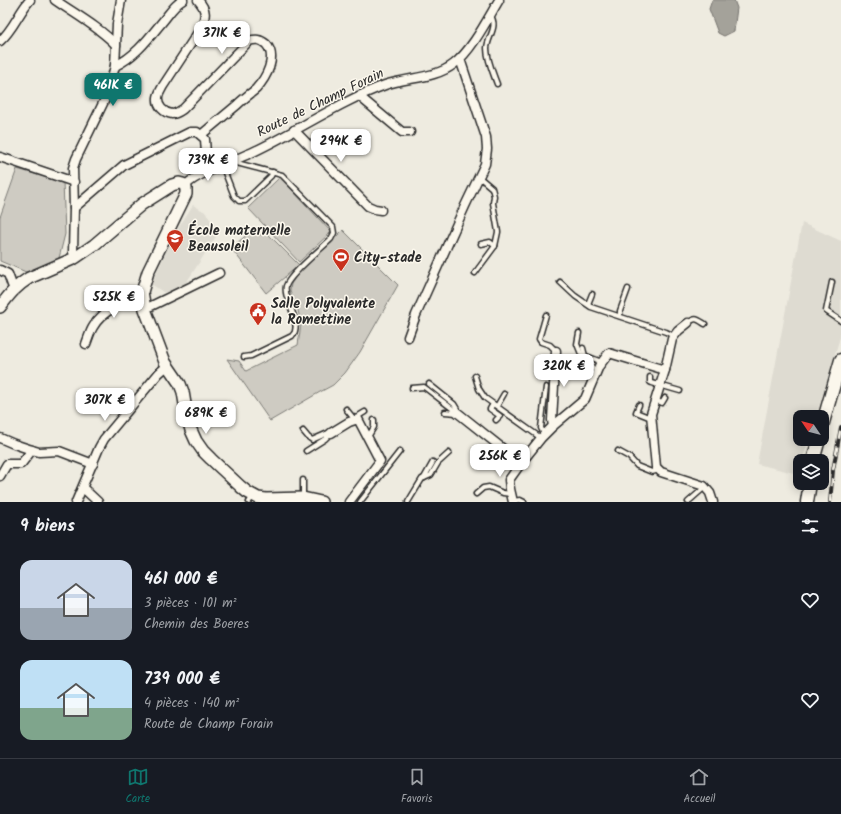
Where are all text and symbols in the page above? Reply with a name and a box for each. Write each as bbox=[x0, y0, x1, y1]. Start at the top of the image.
pin: 371K € bbox=[189, 21, 255, 55]
text: 371K € bbox=[203, 23, 241, 44]
street label: Route de Champ Forain bbox=[253, 63, 388, 143]
pin: 461K € bbox=[80, 73, 146, 107]
text: 461K € bbox=[93, 75, 133, 96]
pin: 294K € bbox=[308, 129, 374, 163]
text: 294K € bbox=[320, 131, 362, 152]
pin: 739K € bbox=[175, 148, 241, 182]
text: 739K € bbox=[188, 150, 228, 171]
place label: École maternelle Beausoleil bbox=[188, 220, 291, 258]
school or university icon: École maternelle Beausoleil bbox=[165, 228, 185, 253]
sports icon: City-stade bbox=[331, 247, 351, 272]
place label: City-stade bbox=[354, 247, 422, 269]
pin: 525K € bbox=[81, 285, 147, 319]
text: 525K € bbox=[93, 287, 135, 308]
place label: Salle Polyvalente la Romettine bbox=[271, 293, 375, 331]
public building icon: Salle Polyvalente la Romettine bbox=[248, 301, 268, 326]
pin: 320K € bbox=[531, 354, 597, 388]
text: 320K € bbox=[543, 356, 585, 377]
pin: 307K € bbox=[72, 388, 138, 422]
text: 307K € bbox=[85, 390, 126, 411]
pin: 689K € bbox=[173, 401, 239, 435]
text: 689K € bbox=[185, 403, 227, 424]
north arrow bbox=[793, 410, 829, 446]
map controls bbox=[793, 410, 829, 490]
pin: 256K € bbox=[467, 444, 533, 478]
text: 256K € bbox=[479, 446, 521, 467]
button: layers bbox=[793, 454, 829, 490]
text: 9 biens bbox=[20, 513, 75, 540]
icon: filters bbox=[799, 515, 821, 537]
text: 461 000 € bbox=[144, 566, 218, 593]
icon: home bbox=[52, 576, 100, 624]
icon: heart bbox=[799, 589, 821, 611]
text: 3 pièces · 101 m² bbox=[144, 593, 237, 614]
text: Chemin des Boeres bbox=[144, 614, 249, 635]
text: 739 000 € bbox=[144, 666, 220, 693]
icon: home bbox=[52, 676, 100, 724]
icon: heart bbox=[799, 689, 821, 711]
text: 4 pièces · 140 m² bbox=[144, 693, 239, 714]
text: Route de Champ Forain bbox=[144, 714, 273, 735]
tab: Carte bbox=[125, 766, 150, 808]
tab: Favoris bbox=[401, 766, 433, 808]
tab: Accueil bbox=[683, 766, 716, 808]

